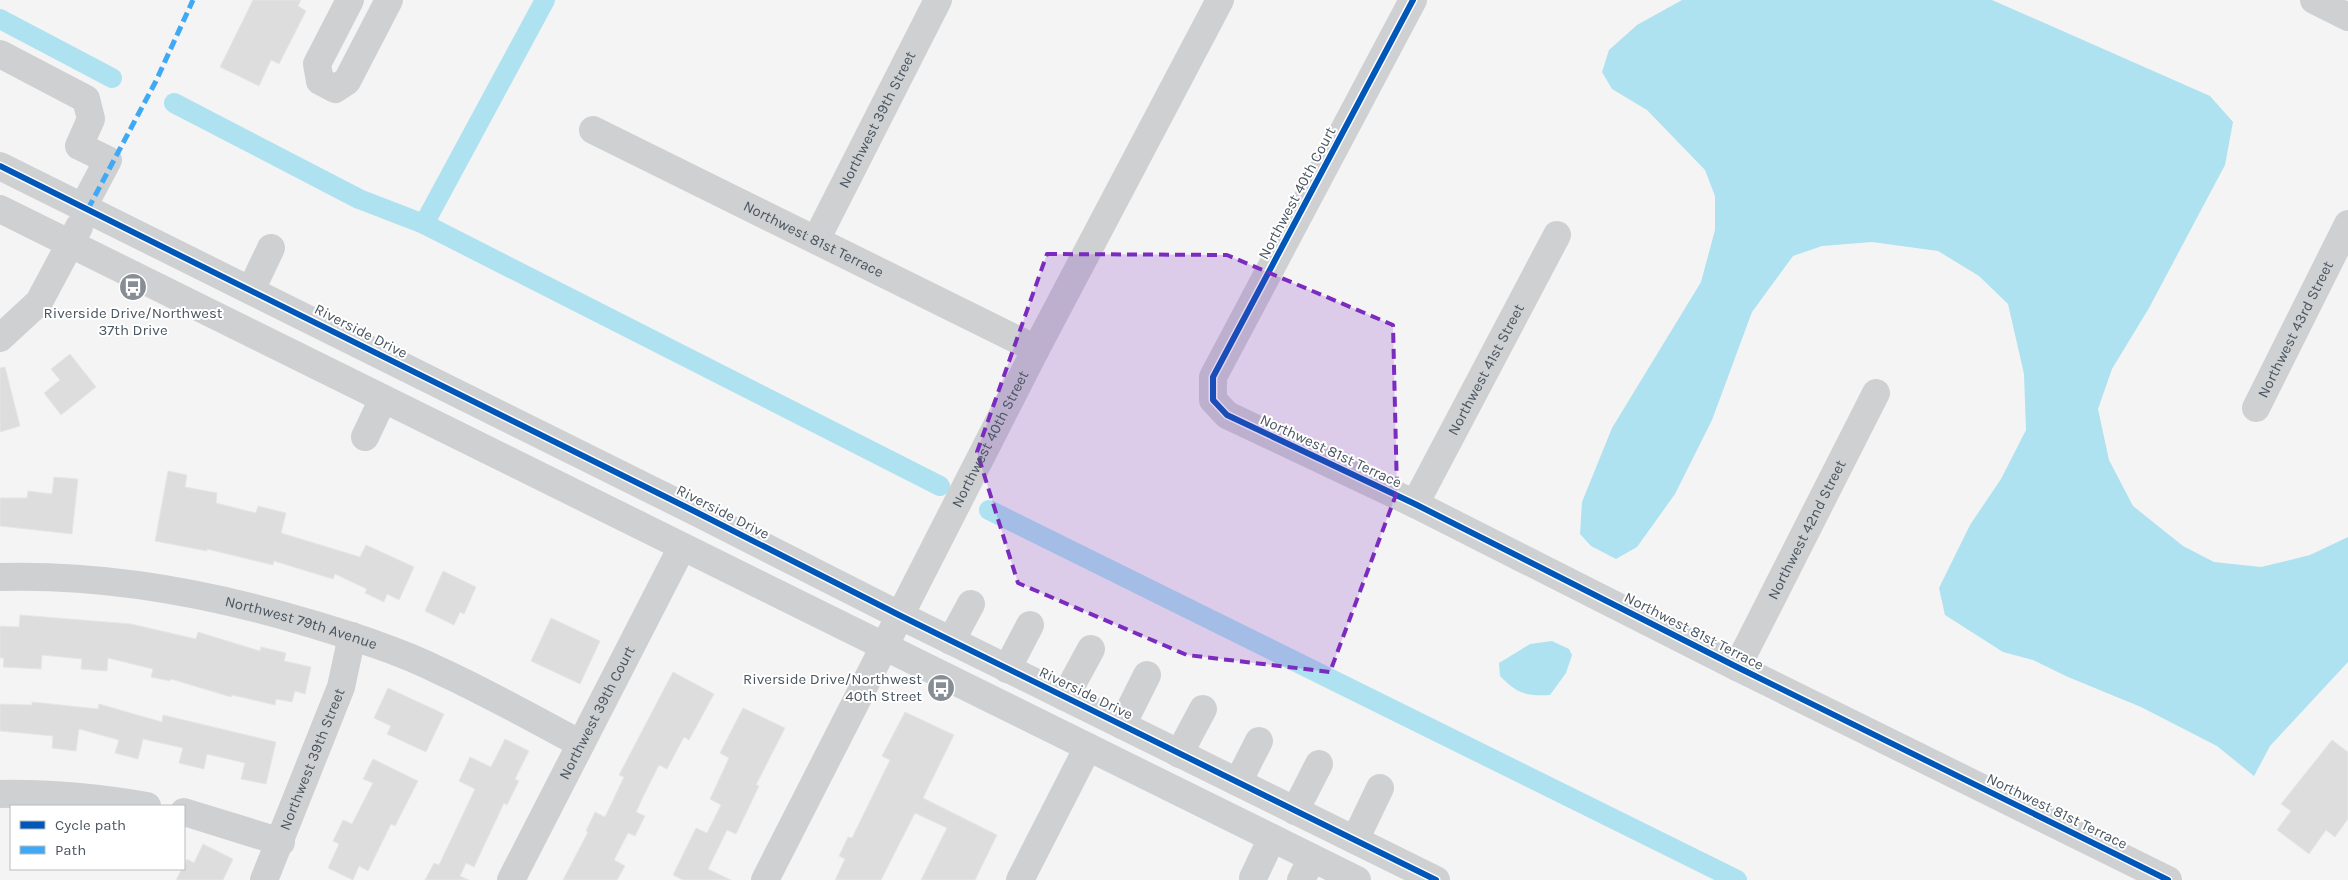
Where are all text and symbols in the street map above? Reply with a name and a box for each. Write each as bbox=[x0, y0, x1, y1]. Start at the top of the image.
street label: Northwest 39th Street bbox=[835, 48, 920, 191]
street label: Northwest 40th Court bbox=[1254, 123, 1340, 262]
street label: Northwest 81st Terrace bbox=[740, 197, 887, 281]
street label: Northwest 43rd Street bbox=[2254, 258, 2337, 401]
bus stop icon: Riverside Drive/Northwest 37th Drive bbox=[118, 272, 148, 302]
street label: Riverside Drive bbox=[312, 300, 410, 362]
street label: Northwest 41st Street bbox=[1444, 301, 1528, 438]
place label: Riverside Drive/Northwest 37th Drive bbox=[44, 304, 223, 339]
street label: Northwest 40th Street bbox=[948, 367, 1033, 510]
street label: Northwest 81st Terrace bbox=[1257, 410, 1405, 492]
street label: Northwest 42nd Street bbox=[1764, 457, 1850, 602]
street label: Riverside Drive bbox=[674, 481, 772, 543]
street label: Northwest 81st Terrace bbox=[1621, 588, 1767, 674]
street label: Northwest 79th Avenue bbox=[223, 592, 380, 653]
street label: Northwest 39th Court bbox=[555, 643, 639, 783]
street label: Riverside Drive bbox=[1036, 663, 1136, 723]
place label: Riverside Drive/Northwest 40th Street bbox=[743, 670, 922, 705]
bus stop icon: Riverside Drive/Northwest 40th Street bbox=[926, 673, 956, 703]
street label: Northwest 39th Street bbox=[276, 685, 349, 833]
street label: Northwest 81st Terrace bbox=[1984, 769, 2130, 853]
legend bbox=[10, 805, 185, 870]
text: Cycle path bbox=[55, 816, 126, 834]
text: Path bbox=[55, 841, 86, 859]

